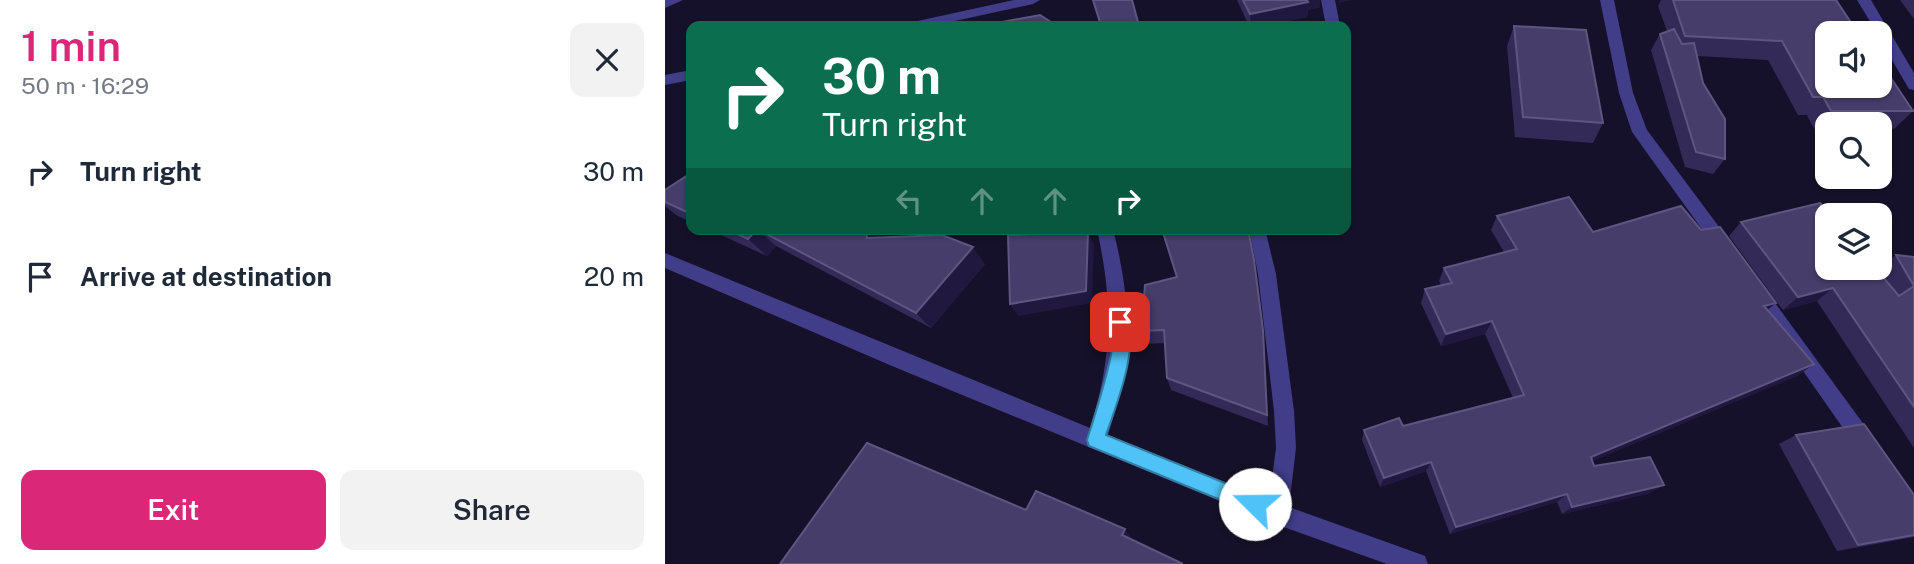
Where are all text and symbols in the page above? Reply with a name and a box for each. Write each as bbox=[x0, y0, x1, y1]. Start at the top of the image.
text: 1 min bbox=[21, 21, 121, 70]
map controls bbox=[1815, 21, 1892, 280]
button: sound bbox=[1815, 21, 1892, 98]
button: close bbox=[570, 23, 644, 97]
text: 30 m bbox=[822, 47, 941, 105]
icon: right bbox=[707, 49, 798, 140]
text: 50 m · 16:29 bbox=[21, 72, 149, 99]
text: Turn right bbox=[822, 106, 967, 143]
button: search bbox=[1815, 112, 1892, 189]
icon: right bbox=[21, 153, 59, 191]
text: Turn right bbox=[80, 156, 202, 187]
text: 30 m bbox=[583, 156, 644, 187]
icon: left bbox=[890, 182, 928, 220]
icon: ahead bbox=[963, 182, 1001, 220]
icon: ahead bbox=[1036, 182, 1074, 220]
icon: right bbox=[1109, 182, 1147, 220]
button: layers bbox=[1815, 203, 1892, 280]
icon: arrive bbox=[21, 258, 59, 296]
text: Arrive at destination bbox=[80, 261, 332, 292]
text: 20 m bbox=[584, 261, 644, 292]
pin bbox=[1090, 292, 1150, 352]
icon: arrive bbox=[1101, 303, 1139, 341]
position arrow bbox=[1218, 467, 1292, 541]
button: Exit bbox=[21, 470, 326, 550]
button: Share bbox=[340, 470, 644, 550]

